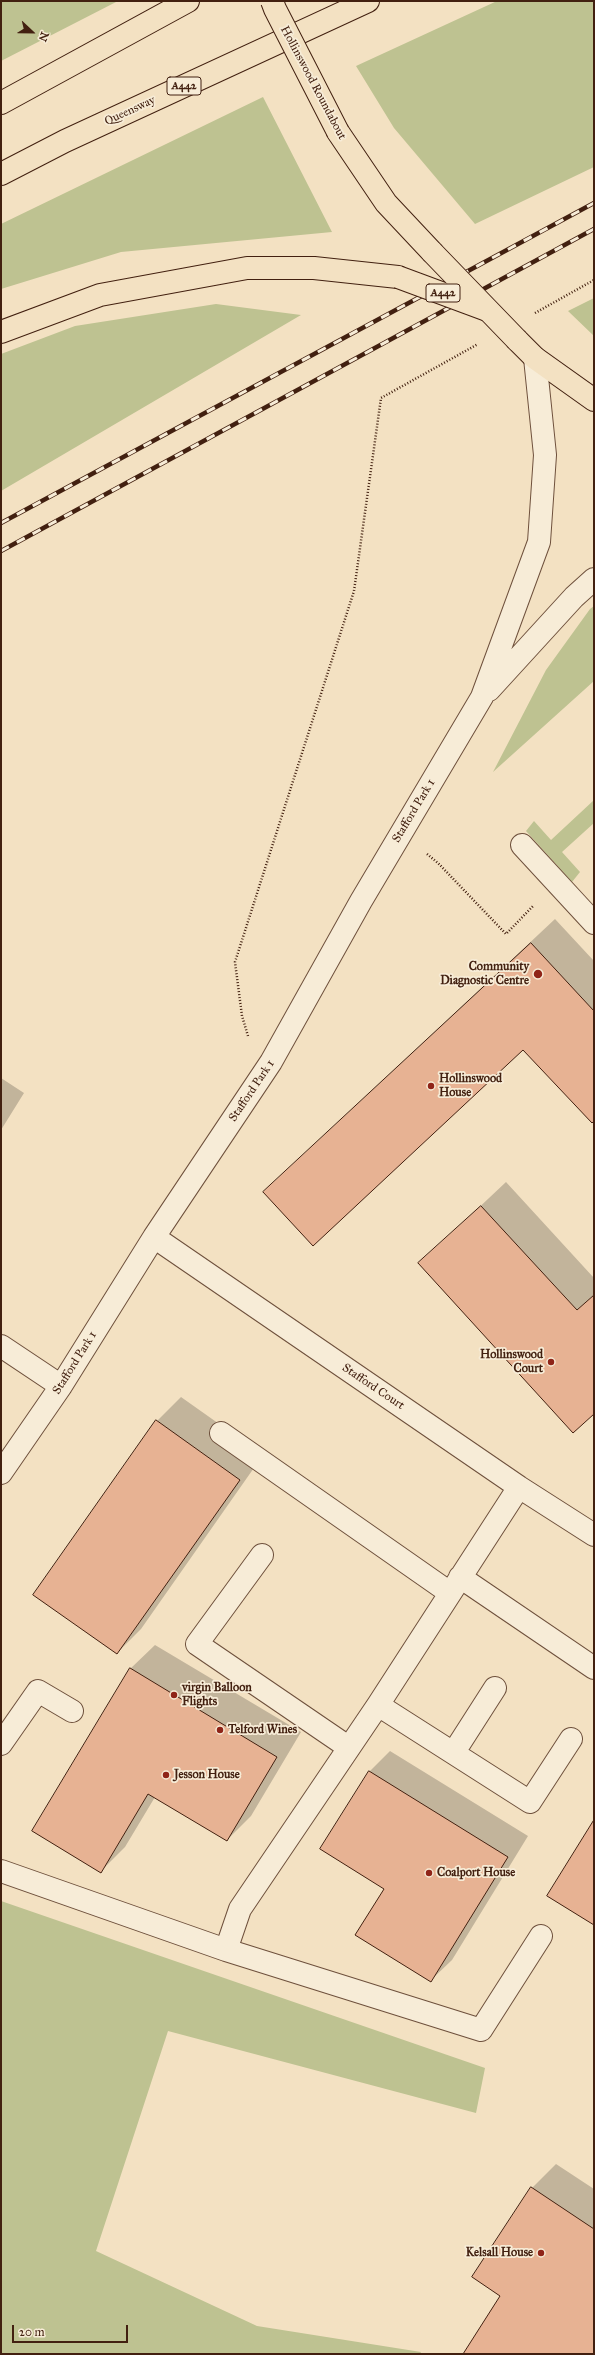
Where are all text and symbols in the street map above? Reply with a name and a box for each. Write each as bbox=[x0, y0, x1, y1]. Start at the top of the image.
north arrow bbox=[12, 12, 52, 52]
street label: Hollinswood Roundabout bbox=[277, 24, 349, 142]
text: N bbox=[36, 30, 51, 43]
road number: A442 bbox=[167, 77, 201, 95]
street label: Queensway bbox=[102, 93, 158, 129]
road number: A442 bbox=[426, 284, 460, 302]
street label: Stafford Park 1 bbox=[389, 777, 439, 845]
place label: Community Diagnostic Centre bbox=[440, 960, 529, 988]
marker: Community Diagnostic Centre bbox=[532, 968, 544, 980]
street label: Stafford Park 1 bbox=[226, 1057, 278, 1125]
place label: Hollinswood House bbox=[439, 1072, 502, 1100]
marker: Hollinswood House bbox=[426, 1081, 436, 1091]
street label: Stafford Park 1 bbox=[50, 1329, 100, 1397]
place label: Hollinswood Court bbox=[480, 1348, 543, 1376]
marker: Hollinswood Court bbox=[546, 1357, 556, 1367]
street label: Stafford Court bbox=[339, 1361, 407, 1413]
place label: virgin Balloon Flights bbox=[182, 1681, 252, 1709]
marker: virgin Balloon Flights bbox=[169, 1690, 179, 1700]
place label: Telford Wines bbox=[228, 1723, 297, 1737]
marker: Telford Wines bbox=[215, 1725, 225, 1735]
place label: Jesson House bbox=[174, 1768, 240, 1782]
marker: Jesson House bbox=[161, 1770, 171, 1780]
place label: Coalport House bbox=[437, 1866, 515, 1880]
marker: Coalport House bbox=[424, 1868, 434, 1878]
place label: Kelsall House bbox=[466, 2246, 533, 2260]
marker: Kelsall House bbox=[536, 2248, 546, 2258]
scale bar bbox=[14, 2317, 130, 2343]
text: 20 m bbox=[19, 2325, 45, 2339]

